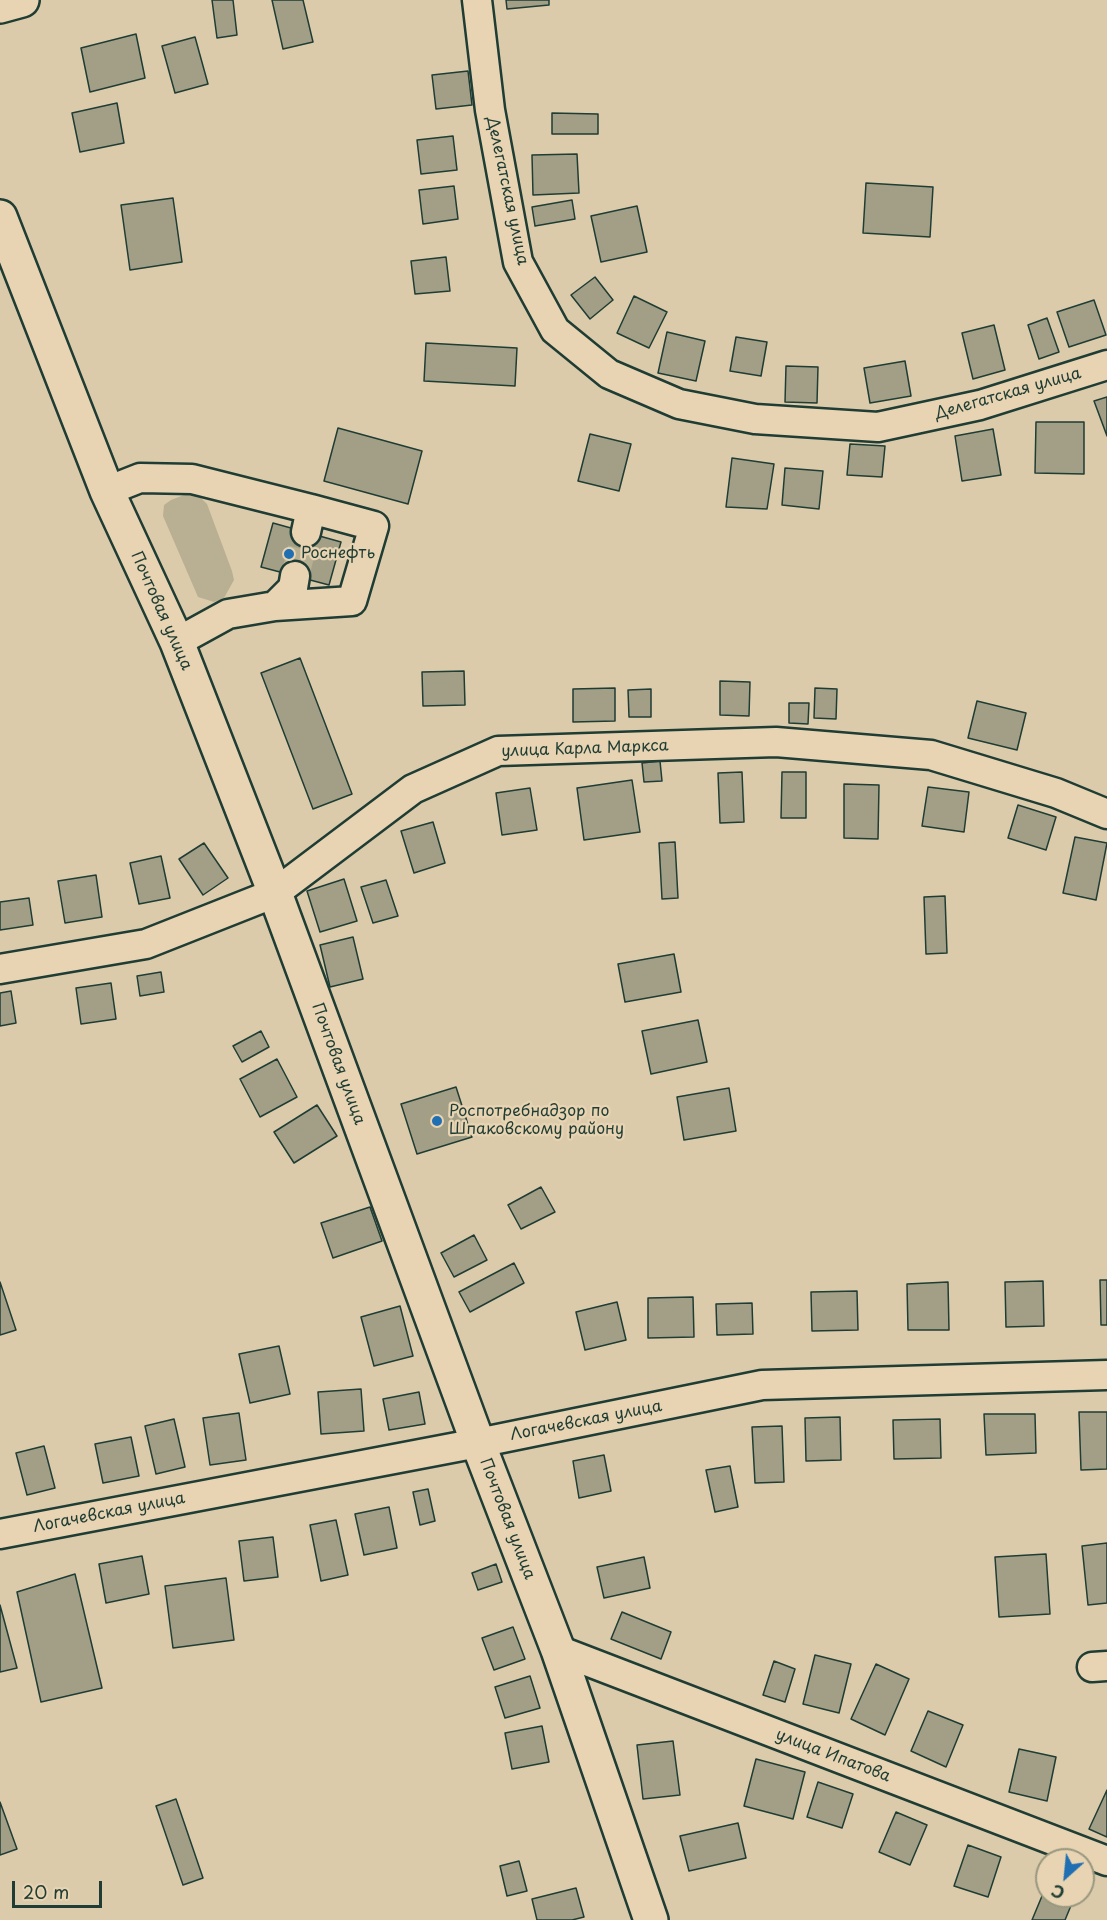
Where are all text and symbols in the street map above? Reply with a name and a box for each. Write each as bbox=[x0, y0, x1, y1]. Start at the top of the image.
street label: Делегатская улица bbox=[482, 115, 532, 267]
street label: Делегатская улица bbox=[933, 364, 1083, 424]
place label: Роснефть bbox=[301, 544, 375, 564]
marker: Роснефть bbox=[282, 547, 296, 561]
street label: Почтовая улица bbox=[126, 549, 196, 673]
street label: улица Карла Маркса bbox=[501, 736, 669, 762]
street label: Почтовая улица bbox=[307, 1001, 369, 1127]
place label: Роспотребнадзор по Шпаковскому району bbox=[449, 1102, 624, 1140]
marker: Роспотребнадзор по Шпаковскому району bbox=[430, 1114, 444, 1128]
street label: Логачевская улица bbox=[508, 1397, 664, 1445]
street label: Почтовая улица bbox=[475, 1456, 539, 1582]
street label: Логачевская улица bbox=[31, 1489, 187, 1537]
street label: улица Ипатова bbox=[773, 1725, 893, 1787]
north arrow bbox=[1035, 1848, 1095, 1908]
scale bar bbox=[15, 1869, 105, 1907]
text: 20 m bbox=[23, 1878, 69, 1905]
text: С bbox=[1047, 1879, 1069, 1906]

